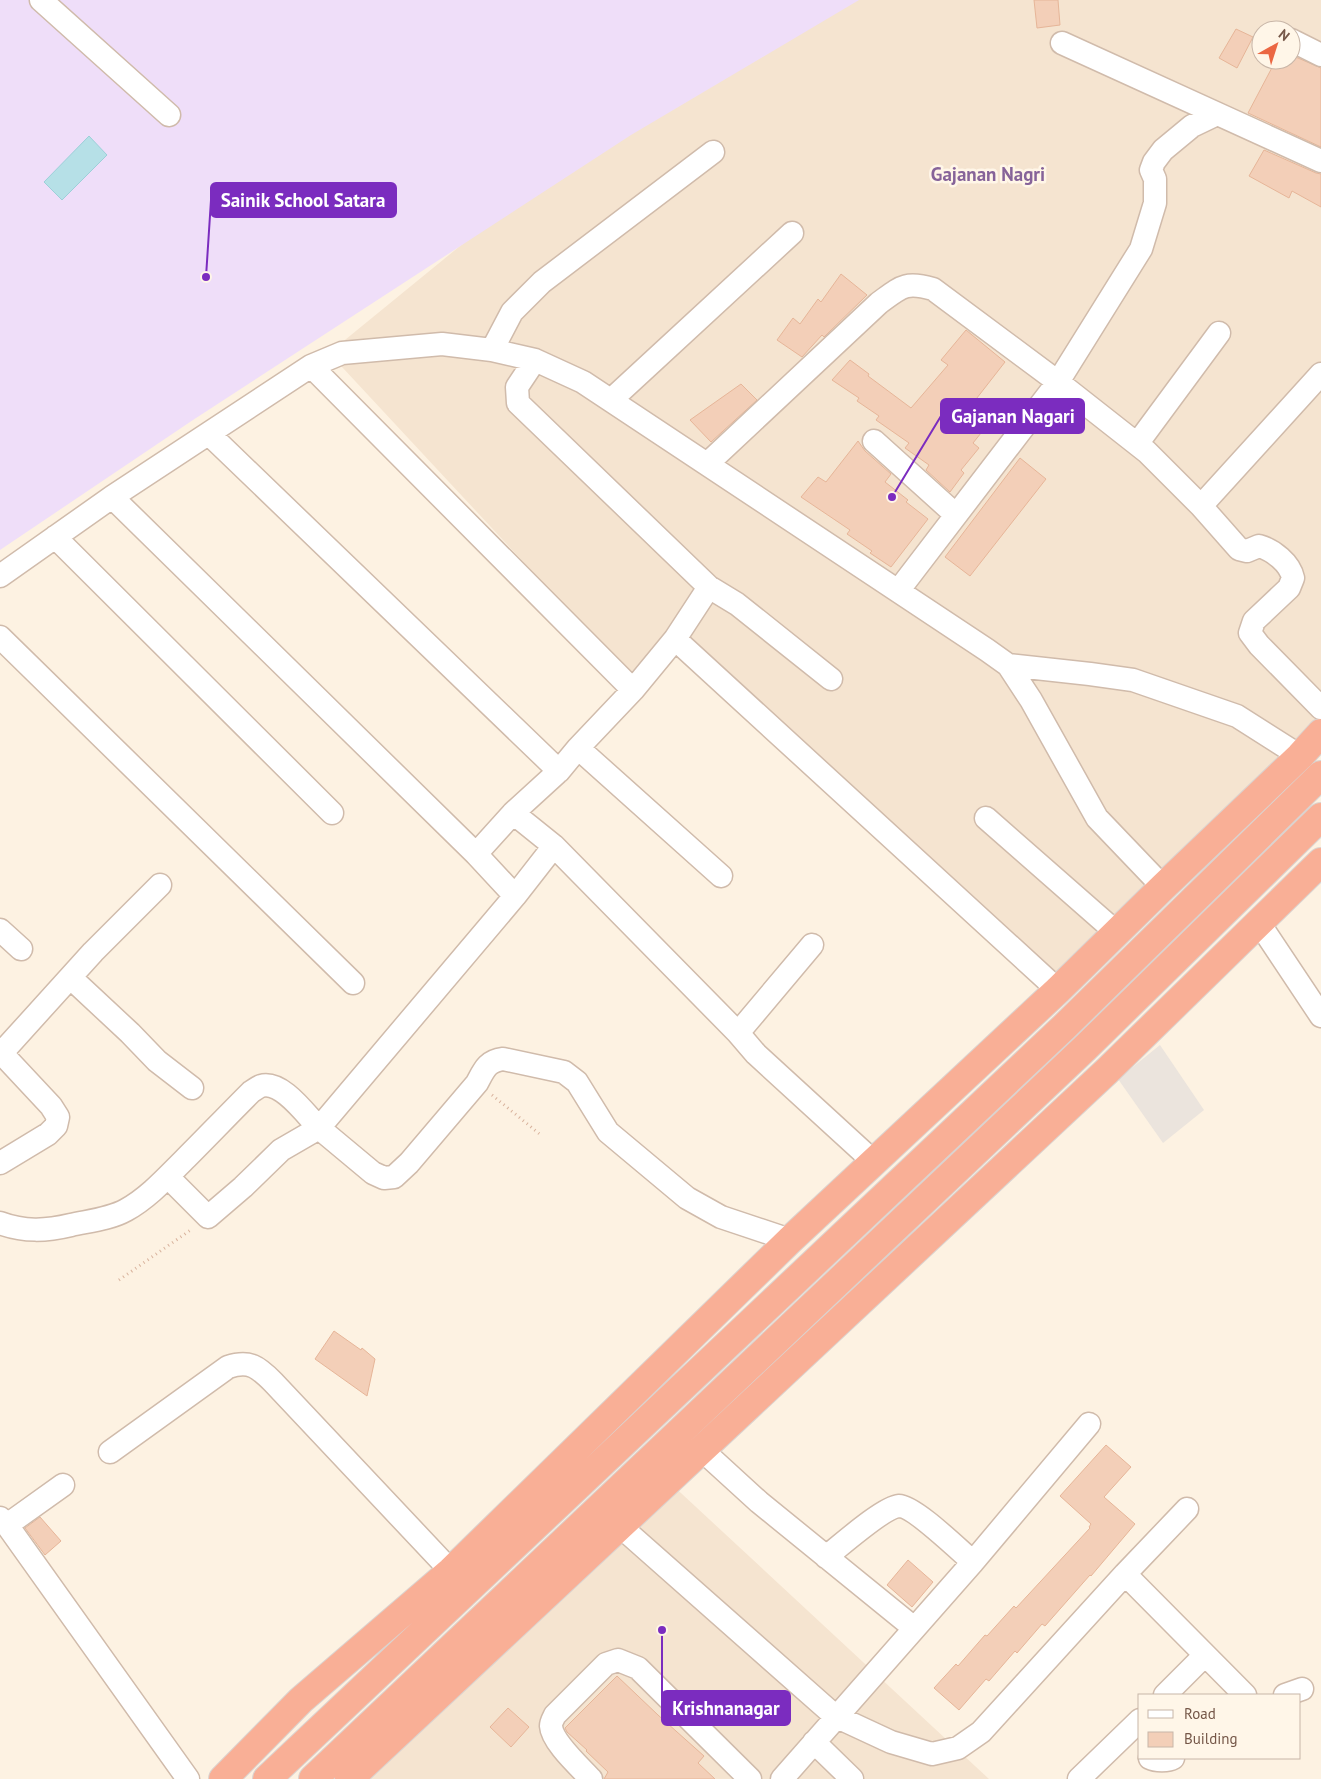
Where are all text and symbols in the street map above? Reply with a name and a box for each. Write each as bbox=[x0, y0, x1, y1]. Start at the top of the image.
north arrow bbox=[1251, 20, 1301, 70]
text: N bbox=[1275, 25, 1293, 45]
district label: Gajanan Nagri bbox=[931, 162, 1045, 186]
callout: Sainik School Satara bbox=[211, 183, 396, 217]
text: Sainik School Satara bbox=[221, 188, 385, 212]
callout: Gajanan Nagari bbox=[941, 399, 1084, 433]
text: Gajanan Nagari bbox=[951, 404, 1075, 428]
callout: Krishnanagar bbox=[662, 1691, 790, 1725]
legend bbox=[1138, 1694, 1301, 1759]
text: Krishnanagar bbox=[672, 1696, 780, 1720]
text: Road bbox=[1184, 1704, 1216, 1723]
text: Building bbox=[1184, 1729, 1238, 1748]

